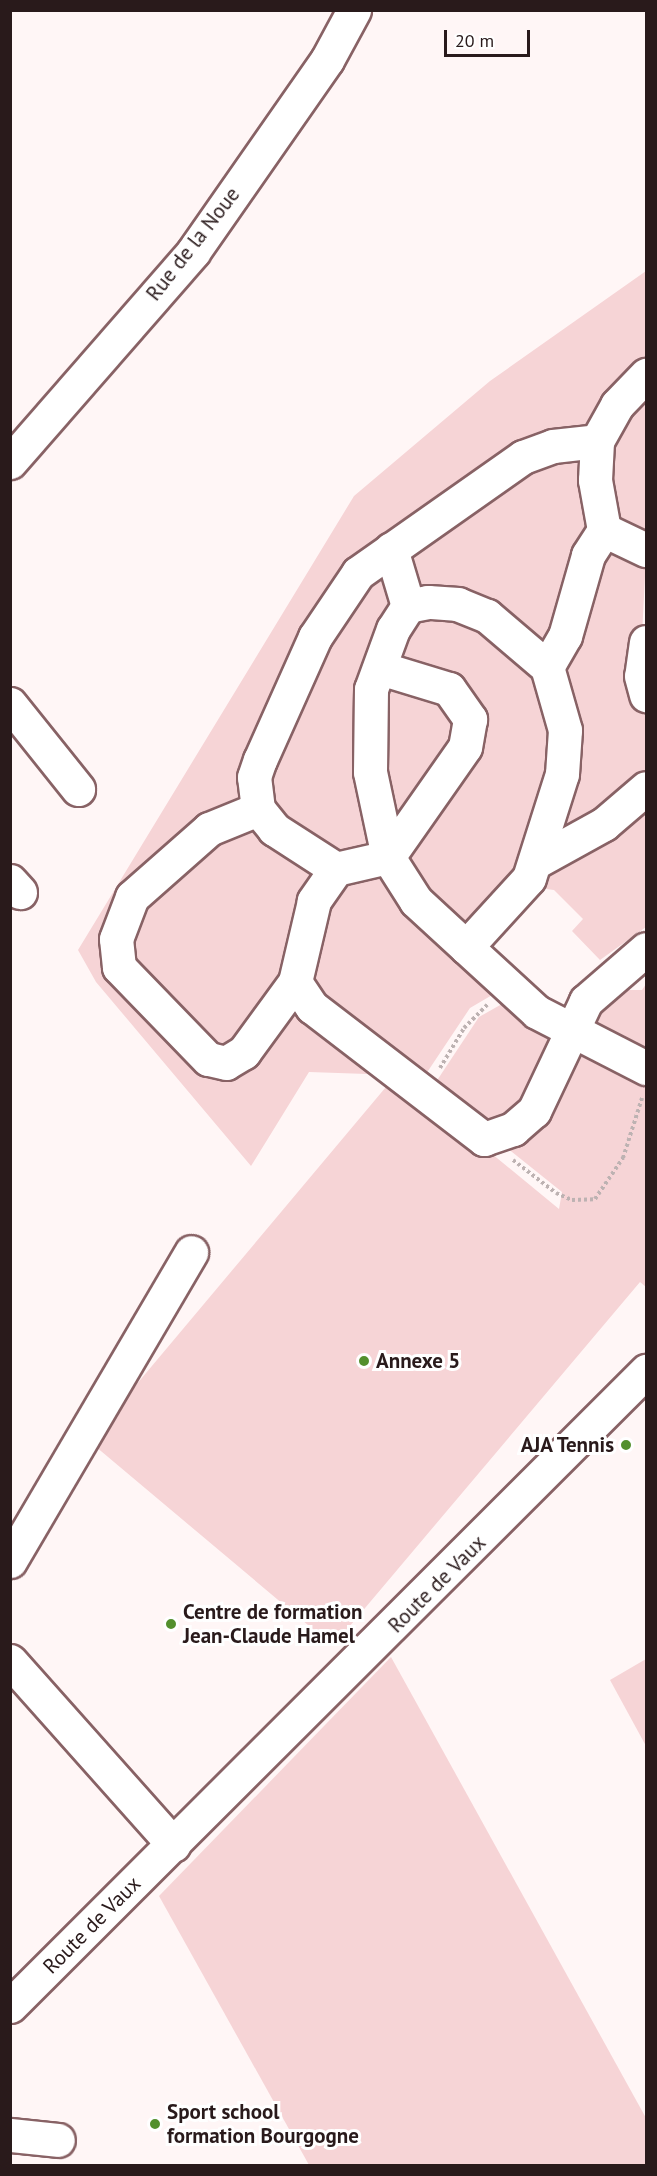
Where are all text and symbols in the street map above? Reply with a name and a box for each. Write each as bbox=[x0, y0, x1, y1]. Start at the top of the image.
scale bar bbox=[447, 18, 532, 56]
text: 20 m bbox=[455, 29, 494, 52]
street label: Rue de la Noue bbox=[141, 182, 245, 306]
place label: Annexe 5 bbox=[376, 1348, 460, 1374]
marker: Annexe 5 bbox=[357, 1354, 371, 1368]
place label: AJA Tennis bbox=[519, 1432, 614, 1458]
marker: AJA Tennis bbox=[619, 1438, 633, 1452]
street label: Route de Vaux bbox=[383, 1530, 491, 1638]
place label: Centre de formation Jean-Claude Hamel bbox=[183, 1599, 362, 1649]
marker: Centre de formation Jean-Claude Hamel bbox=[164, 1617, 178, 1631]
street label: Route de Vaux bbox=[38, 1871, 146, 1979]
place label: Sport school formation Bourgogne bbox=[167, 2099, 359, 2149]
marker: Sport school formation Bourgogne bbox=[148, 2117, 162, 2131]

